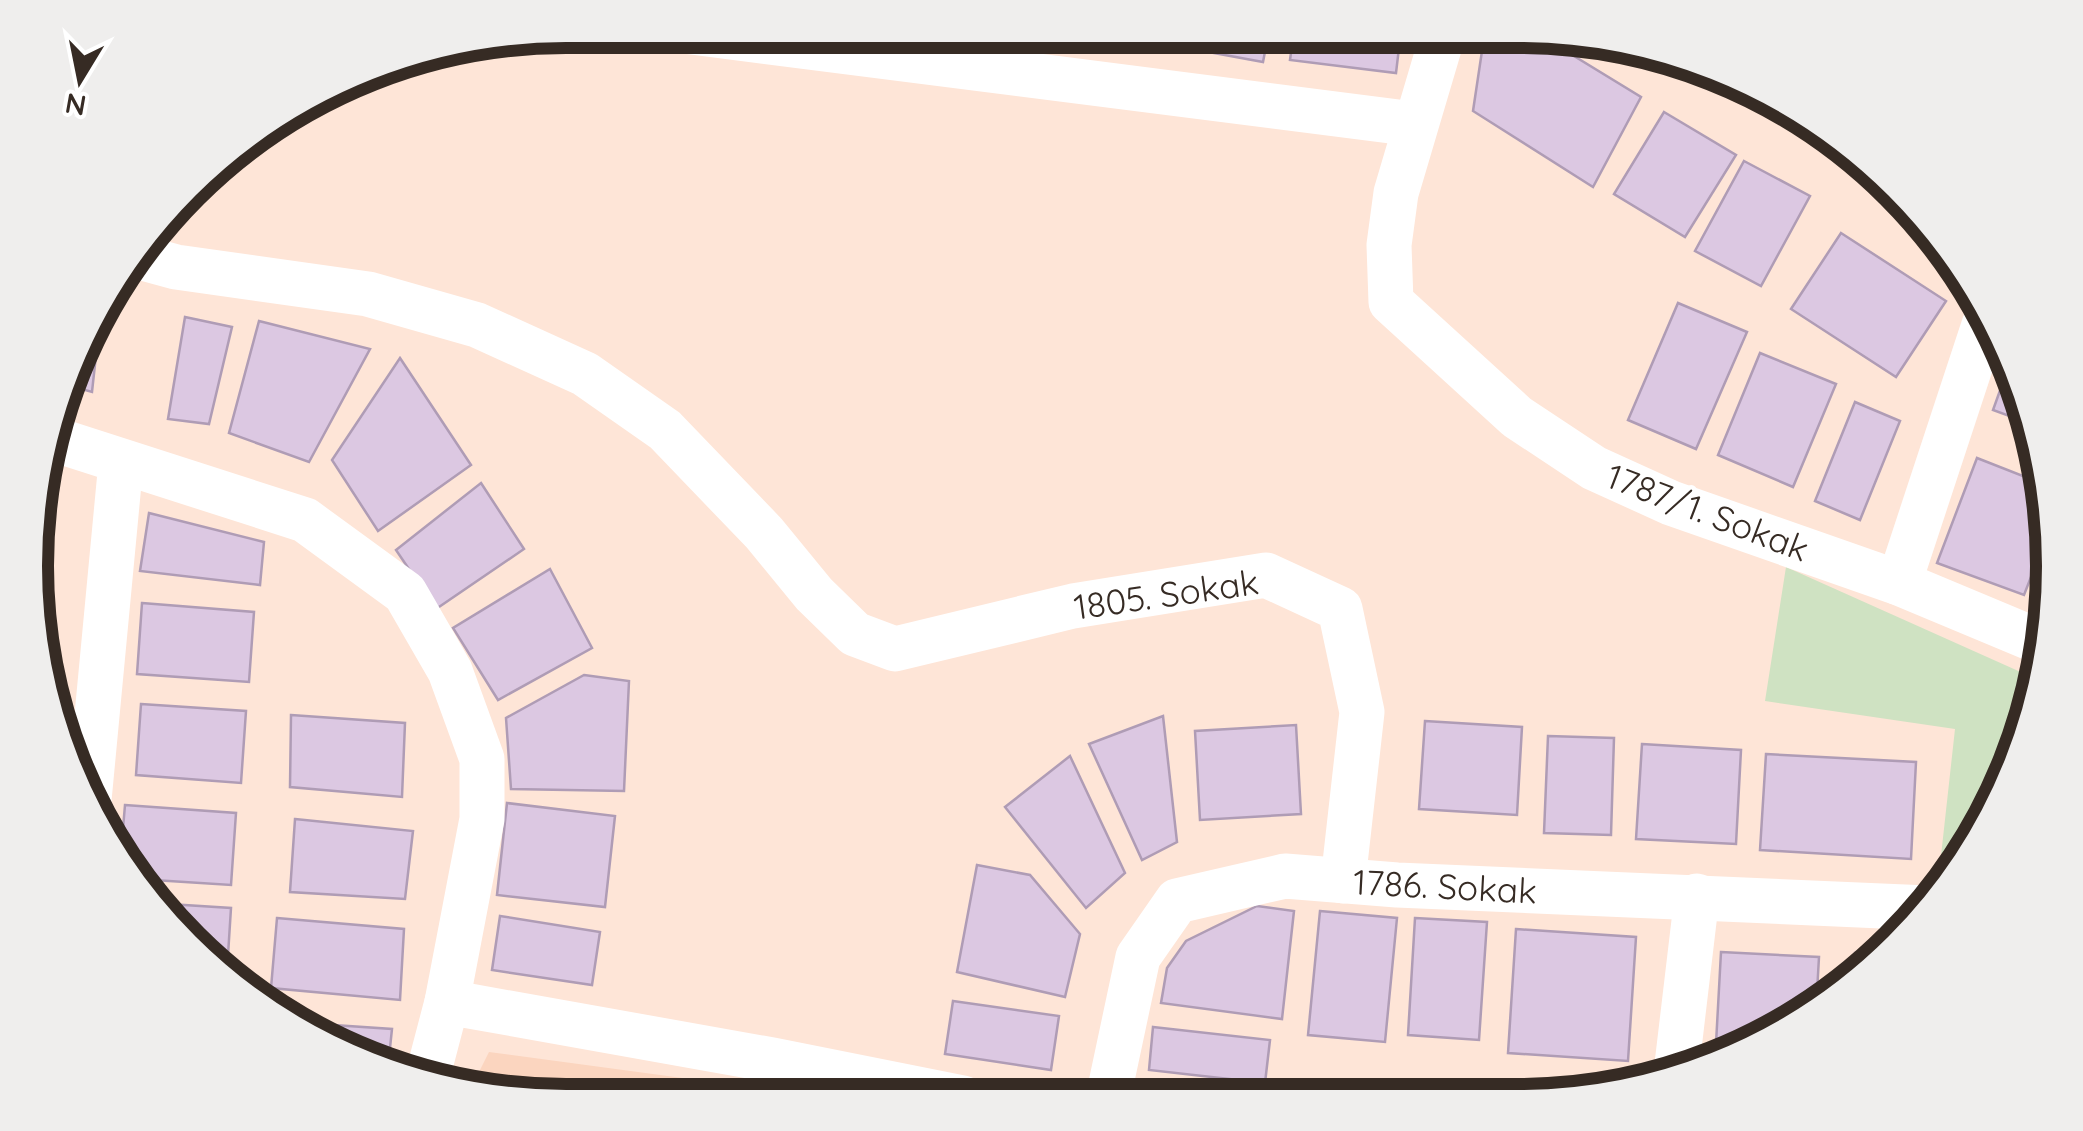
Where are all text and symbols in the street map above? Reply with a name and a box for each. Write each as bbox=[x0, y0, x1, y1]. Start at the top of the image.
north arrow bbox=[30, 30, 130, 130]
text: N bbox=[62, 86, 89, 124]
street label: 1787/1. Sokak bbox=[1601, 453, 1815, 571]
street label: 1805. Sokak bbox=[1071, 559, 1261, 629]
street label: 1786. Sokak bbox=[1352, 859, 1538, 913]

